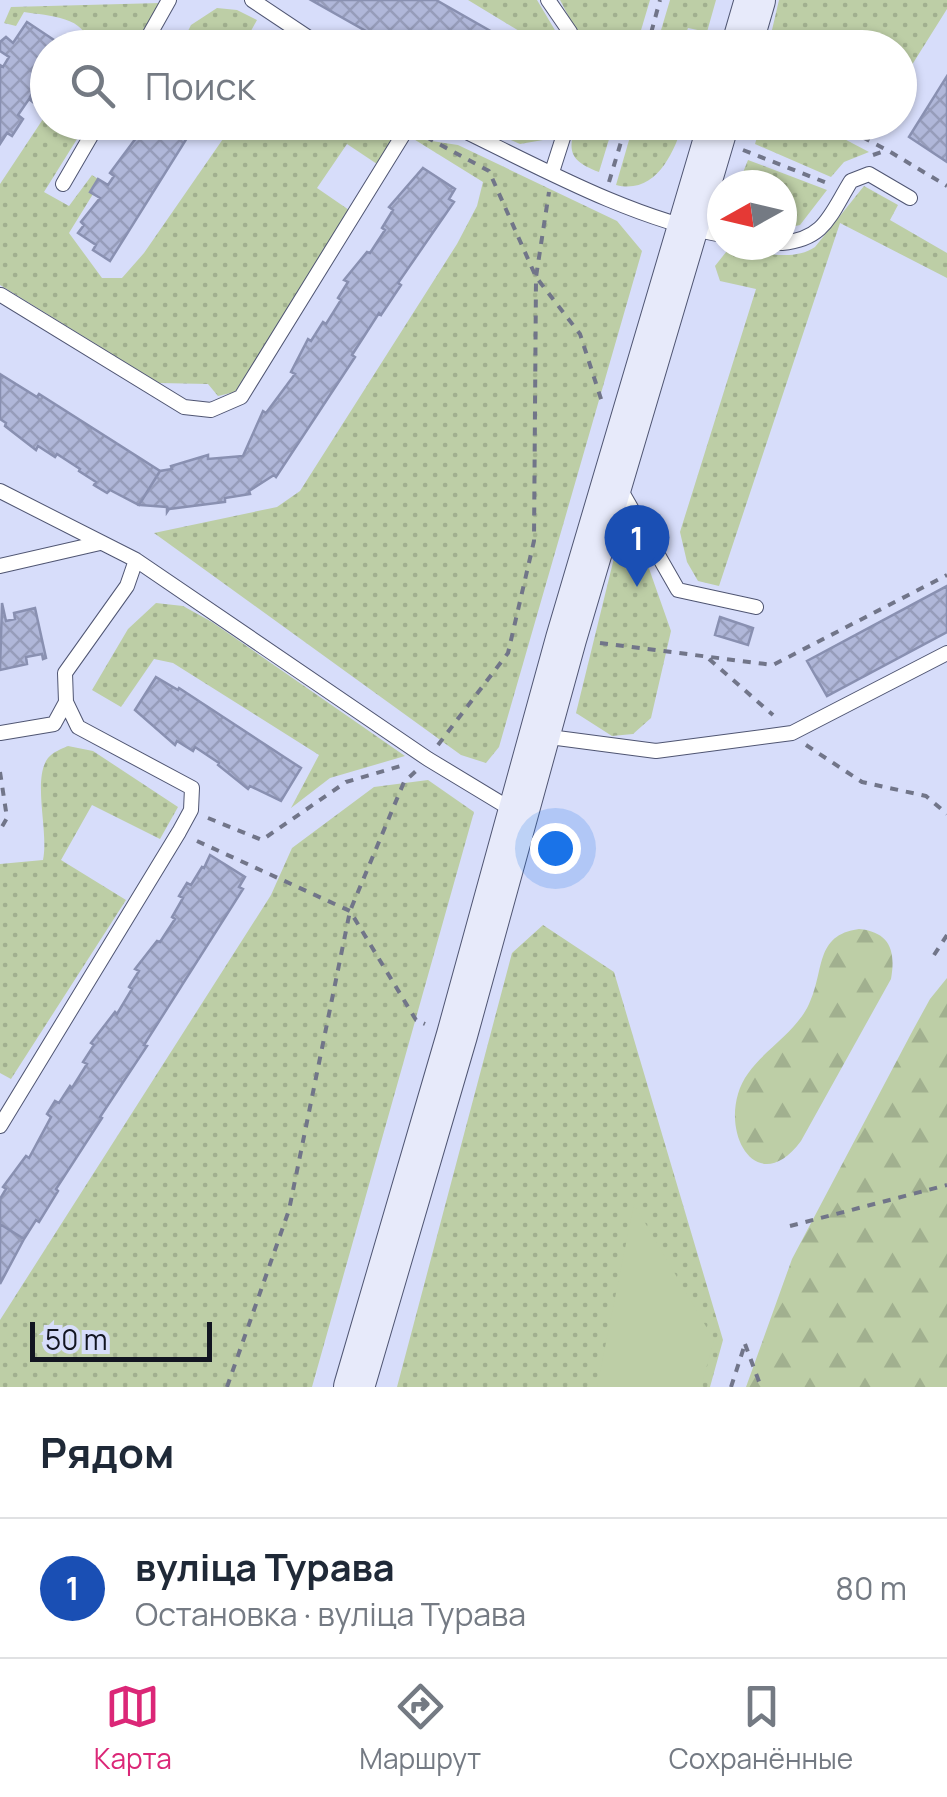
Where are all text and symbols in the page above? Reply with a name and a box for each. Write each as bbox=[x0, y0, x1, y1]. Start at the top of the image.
search box bbox=[30, 30, 917, 140]
icon: search bbox=[65, 58, 120, 113]
text: Поиск bbox=[145, 59, 255, 111]
north arrow bbox=[707, 170, 797, 260]
pin: 1 bbox=[604, 504, 670, 587]
your location bbox=[530, 823, 581, 874]
scale bar bbox=[30, 1317, 212, 1362]
text: 50 m bbox=[45, 1320, 108, 1358]
text: Рядом bbox=[40, 1423, 174, 1481]
text: вуліца Турава bbox=[135, 1540, 395, 1592]
text: 1 bbox=[65, 1566, 80, 1610]
text: 80 m bbox=[835, 1566, 907, 1610]
text: Остановка · вуліца Турава bbox=[135, 1592, 526, 1636]
tab: Карта bbox=[94, 1679, 172, 1777]
tab: Маршрут bbox=[359, 1679, 481, 1777]
tab: Сохранённые bbox=[669, 1679, 853, 1777]

